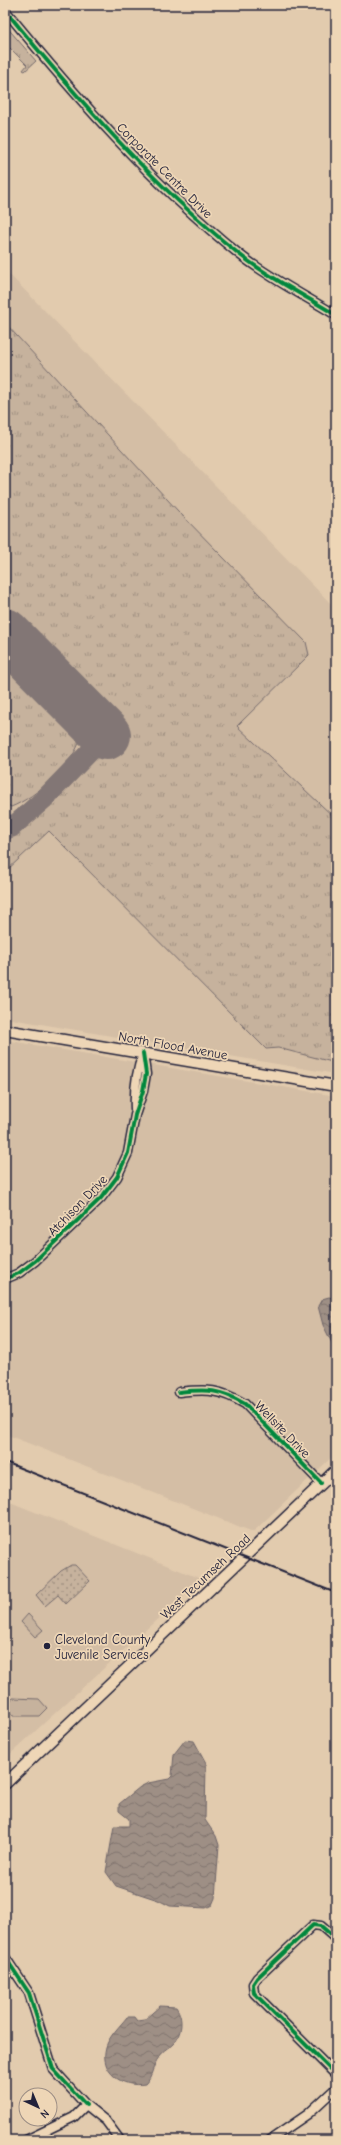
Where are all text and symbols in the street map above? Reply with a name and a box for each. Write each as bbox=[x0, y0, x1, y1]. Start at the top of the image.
street label: Corporate Centre Drive bbox=[114, 120, 216, 222]
street label: North Flood Avenue bbox=[117, 1029, 229, 1063]
street label: Atchison Drive bbox=[45, 1171, 110, 1239]
street label: Wellsite Drive bbox=[252, 1398, 314, 1461]
street label: West Tecumseh Road bbox=[157, 1531, 253, 1622]
place label: Cleveland County Juvenile Services bbox=[55, 1632, 150, 1662]
marker: Cleveland County Juvenile Services bbox=[42, 1641, 52, 1651]
north arrow bbox=[18, 2087, 58, 2127]
text: N bbox=[37, 2107, 52, 2121]

